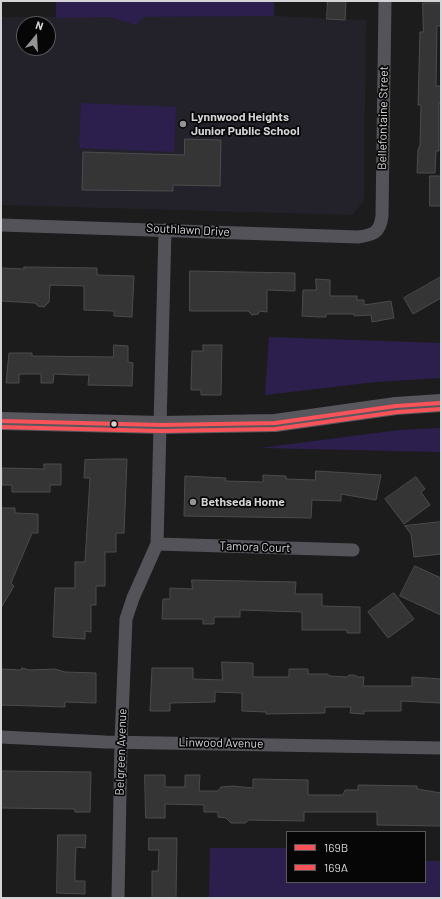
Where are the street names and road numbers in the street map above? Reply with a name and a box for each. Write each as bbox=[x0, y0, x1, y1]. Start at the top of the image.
street label: Bellefontaine Street bbox=[375, 66, 391, 170]
street label: Southlawn Drive bbox=[146, 221, 230, 239]
street label: Tamora Court bbox=[219, 539, 291, 555]
street label: Belgreen Avenue bbox=[112, 708, 130, 796]
street label: Linwood Avenue bbox=[178, 735, 264, 751]

